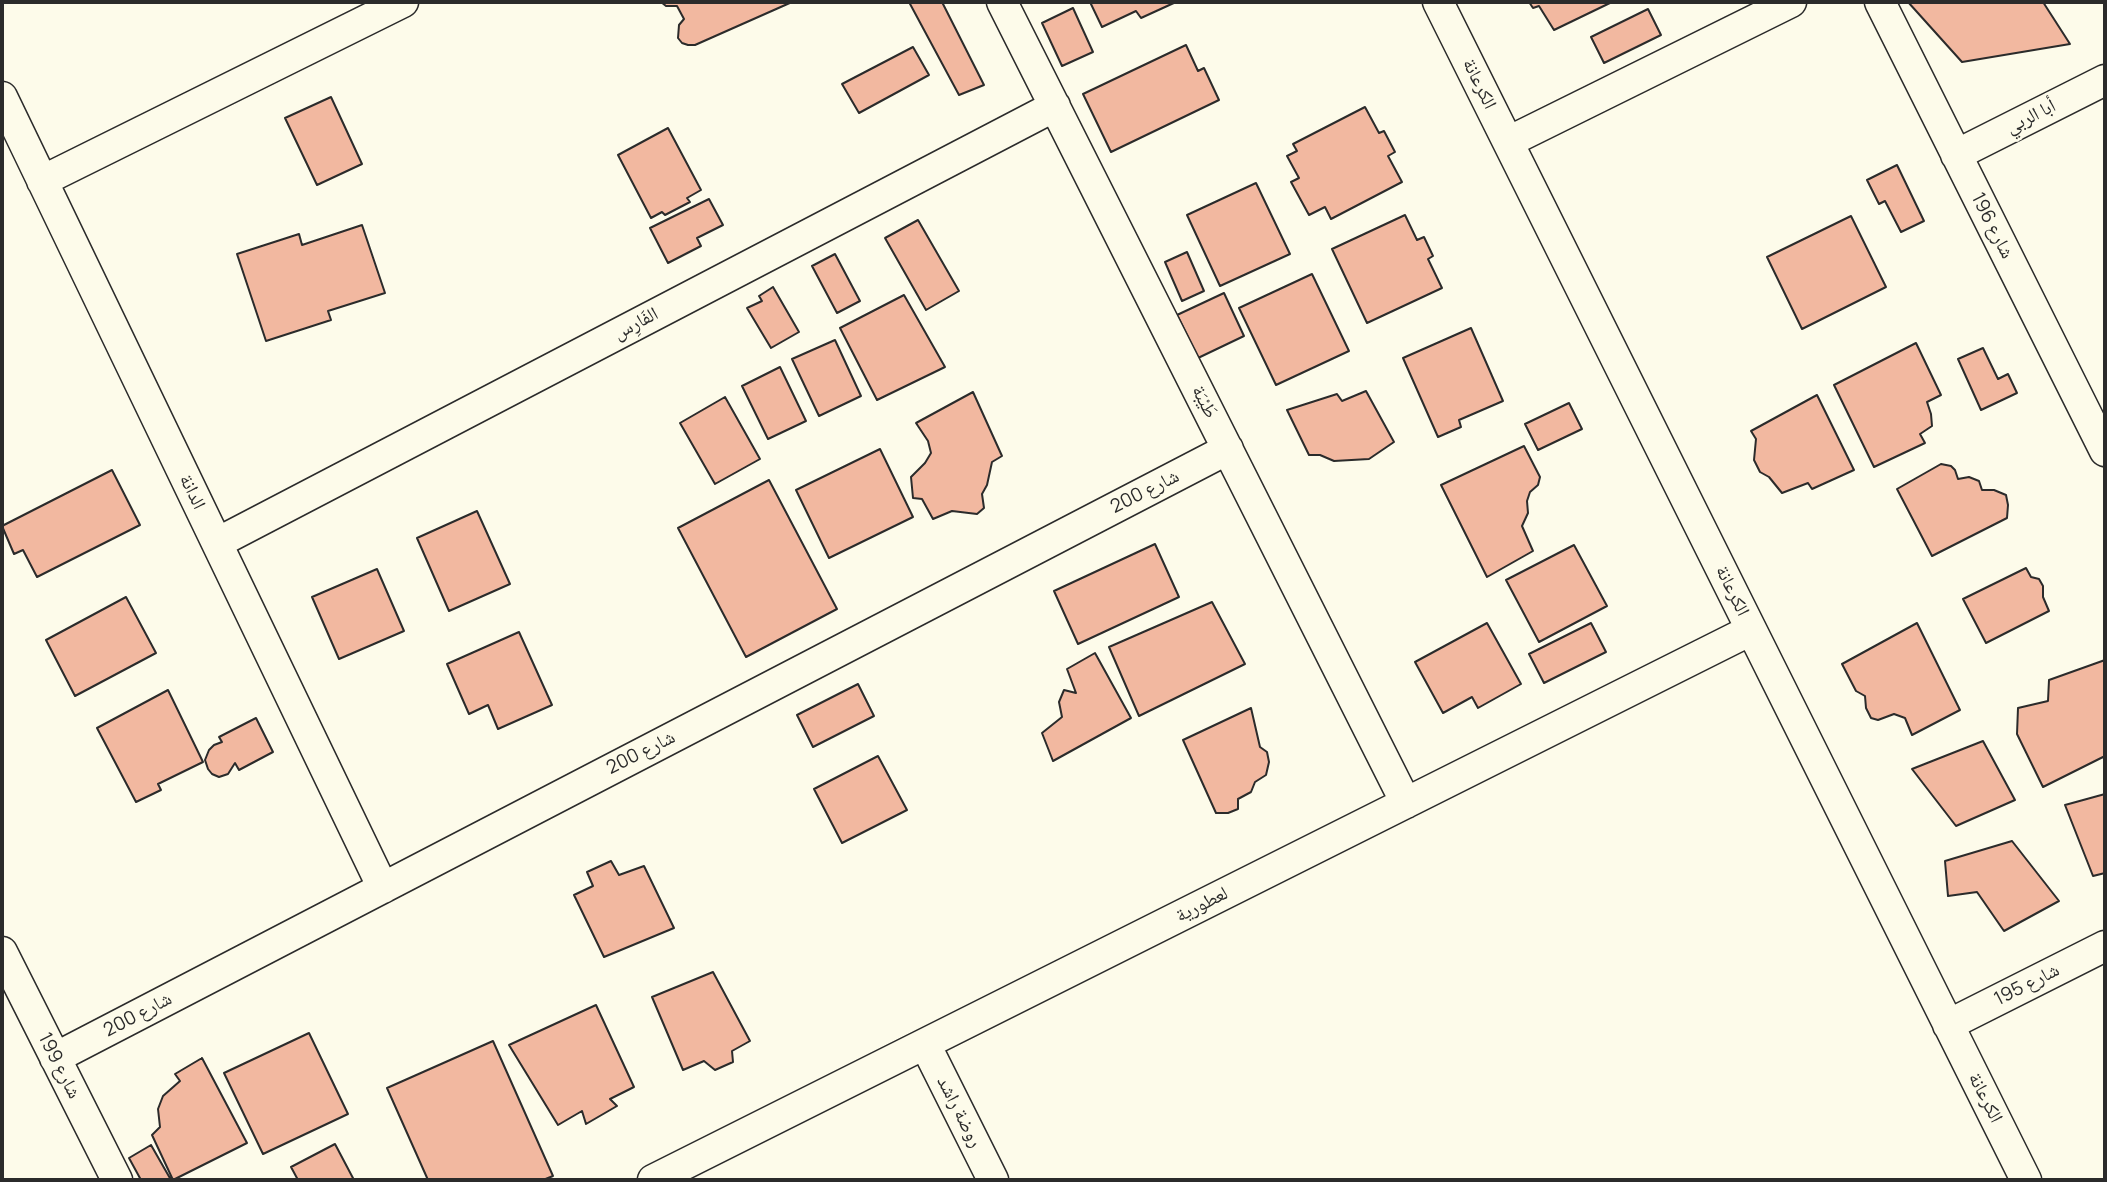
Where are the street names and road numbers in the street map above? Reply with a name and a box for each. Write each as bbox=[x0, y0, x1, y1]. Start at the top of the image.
street label: الكرعانة bbox=[1457, 55, 1501, 113]
street label: أبا الربي bbox=[2002, 95, 2060, 139]
street label: شارع 196 bbox=[1966, 189, 2018, 263]
street label: الفَارِس bbox=[610, 303, 662, 345]
street label: طَيْبَة bbox=[1186, 382, 1222, 422]
street label: شارع 200 bbox=[1107, 465, 1183, 519]
street label: الدانة bbox=[174, 471, 210, 513]
street label: الكرعانة bbox=[1710, 562, 1754, 620]
street label: شارع 200 bbox=[603, 726, 679, 780]
street label: لعطورية bbox=[1172, 882, 1232, 928]
street label: شارع 195 bbox=[1991, 959, 2063, 1011]
street label: شارع 200 bbox=[100, 988, 176, 1042]
street label: شارع 199 bbox=[33, 1029, 85, 1103]
street label: الكرعانة bbox=[1963, 1069, 2007, 1127]
street label: روضة راشد bbox=[931, 1073, 987, 1151]

